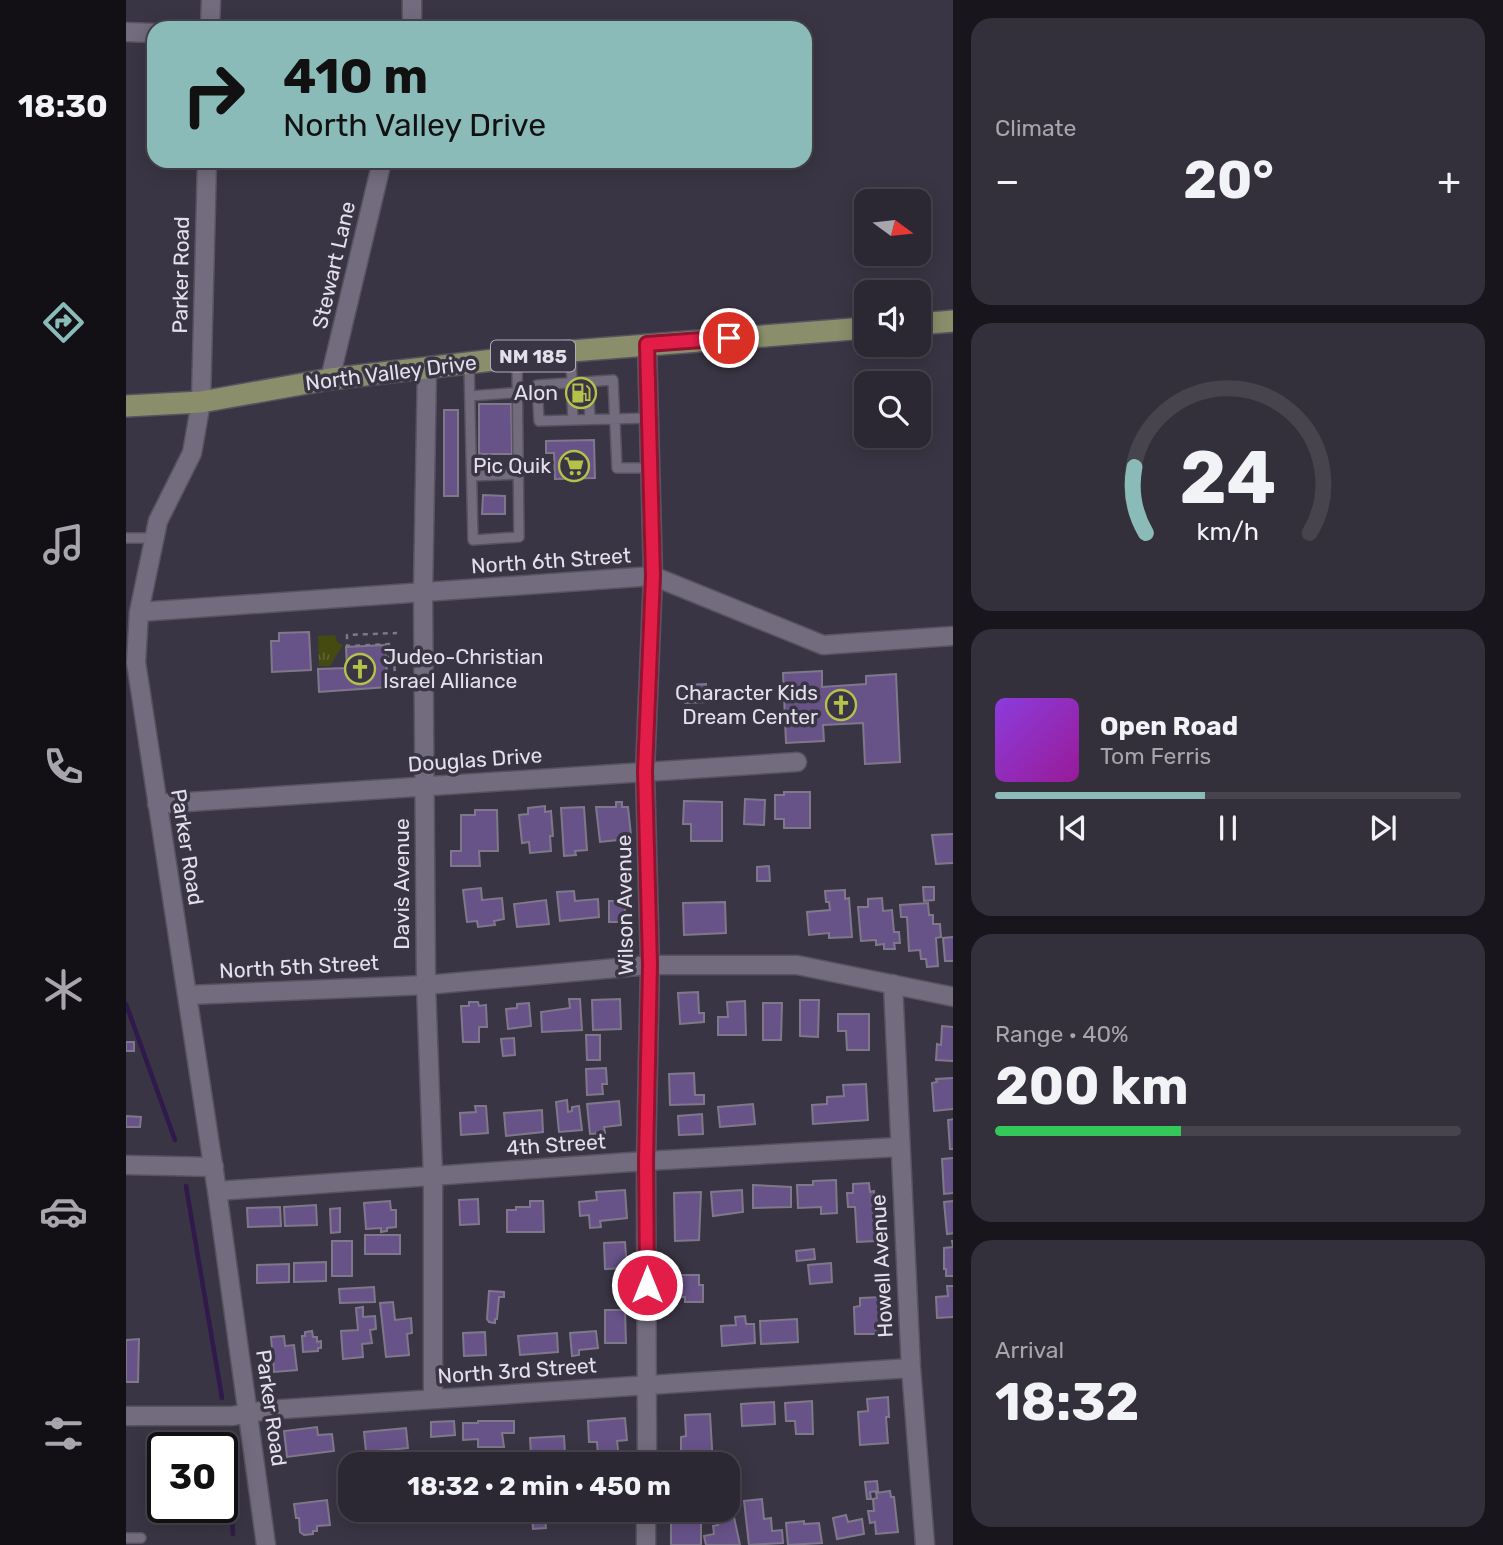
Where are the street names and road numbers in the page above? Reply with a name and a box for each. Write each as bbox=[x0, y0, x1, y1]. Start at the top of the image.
street label: Stewart Lane bbox=[307, 199, 360, 331]
street label: Parker Road bbox=[167, 216, 194, 334]
road number: NM 185 bbox=[491, 340, 575, 372]
street label: North Valley Drive bbox=[304, 350, 478, 395]
street label: North 6th Street bbox=[470, 542, 632, 579]
street label: Douglas Drive bbox=[407, 742, 543, 777]
street label: Parker Road bbox=[166, 787, 209, 907]
street label: Davis Avenue bbox=[389, 818, 414, 950]
street label: Wilson Avenue bbox=[611, 834, 638, 976]
street label: North 5th Street bbox=[218, 950, 380, 983]
street label: 4th Street bbox=[505, 1129, 607, 1160]
street label: Howell Avenue bbox=[865, 1194, 898, 1338]
street label: Parker Road bbox=[251, 1348, 292, 1468]
street label: North 3rd Street bbox=[437, 1352, 597, 1389]

